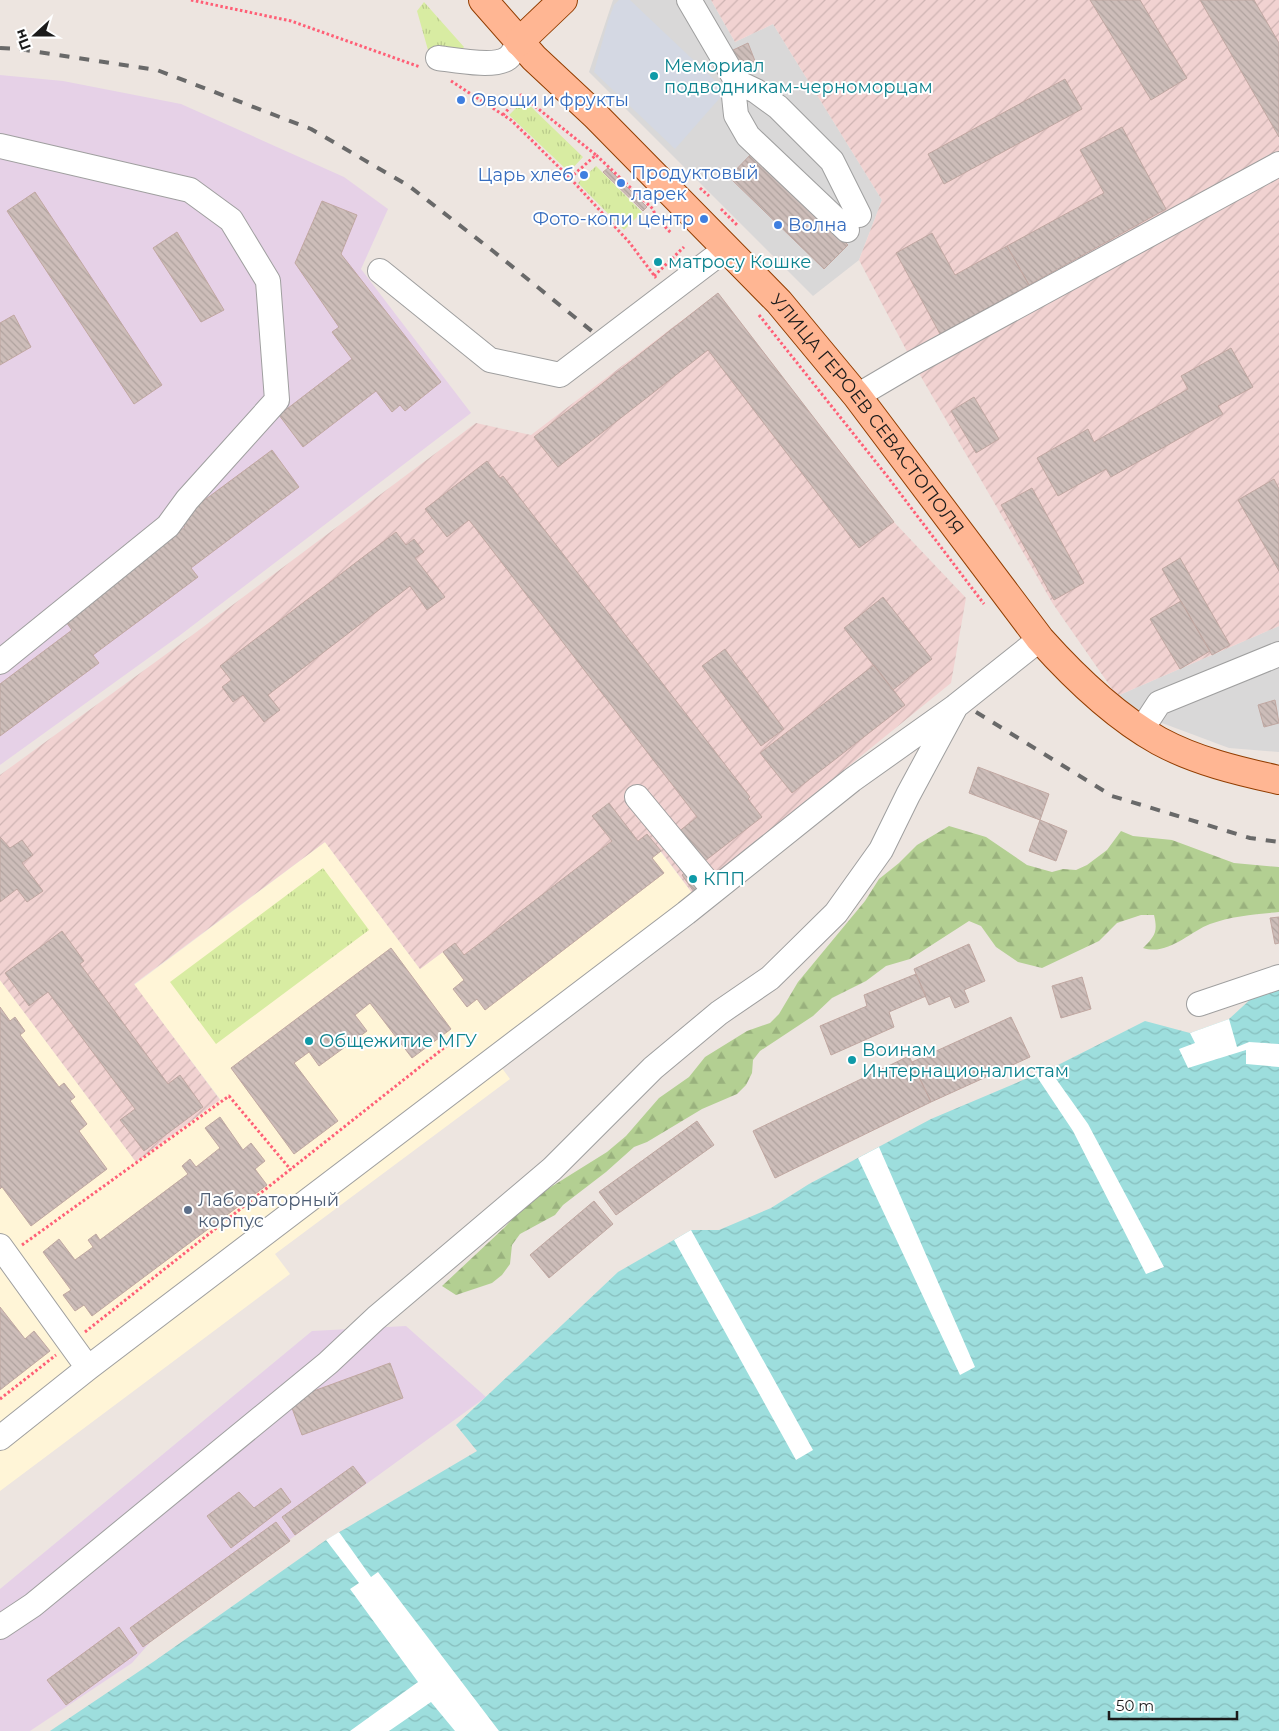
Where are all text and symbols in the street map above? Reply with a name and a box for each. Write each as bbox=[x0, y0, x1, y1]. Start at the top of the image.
north arrow bbox=[10, 10, 60, 60]
text: Пн bbox=[11, 27, 35, 53]
place label: Мемориал подводникам-черноморцам bbox=[664, 55, 933, 98]
marker: Мемориал подводникам-черноморцам bbox=[648, 70, 660, 82]
place label: Овощи и фрукты bbox=[471, 89, 629, 111]
marker: Овощи и фрукты bbox=[455, 94, 467, 106]
place label: Продуктовый ларек bbox=[631, 162, 759, 205]
place label: Царь хлеб bbox=[478, 164, 574, 186]
marker: Царь хлеб bbox=[578, 169, 590, 181]
marker: Продуктовый ларек bbox=[615, 177, 627, 189]
place label: Фото-копи центр bbox=[533, 208, 694, 230]
marker: Фото-копи центр bbox=[698, 213, 710, 225]
place label: Волна bbox=[788, 214, 847, 236]
marker: Волна bbox=[772, 219, 784, 231]
place label: матросу Кошке bbox=[668, 251, 811, 273]
marker: матросу Кошке bbox=[652, 256, 664, 268]
street label: УЛИЦА ГЕРОЕВ СЕВАСТОПОЛЯ bbox=[766, 289, 969, 539]
place label: КПП bbox=[703, 868, 745, 890]
marker: КПП bbox=[687, 873, 699, 885]
place label: Общежитие МГУ bbox=[319, 1030, 478, 1052]
marker: Общежитие МГУ bbox=[303, 1035, 315, 1047]
place label: Воинам Интернационалистам bbox=[862, 1039, 1069, 1082]
marker: Воинам Интернационалистам bbox=[846, 1054, 858, 1066]
place label: Лабораторный корпус bbox=[198, 1189, 339, 1232]
marker: Лабораторный корпус bbox=[182, 1204, 194, 1216]
scale bar bbox=[1109, 1688, 1236, 1720]
text: 50 m bbox=[1116, 1696, 1154, 1715]

